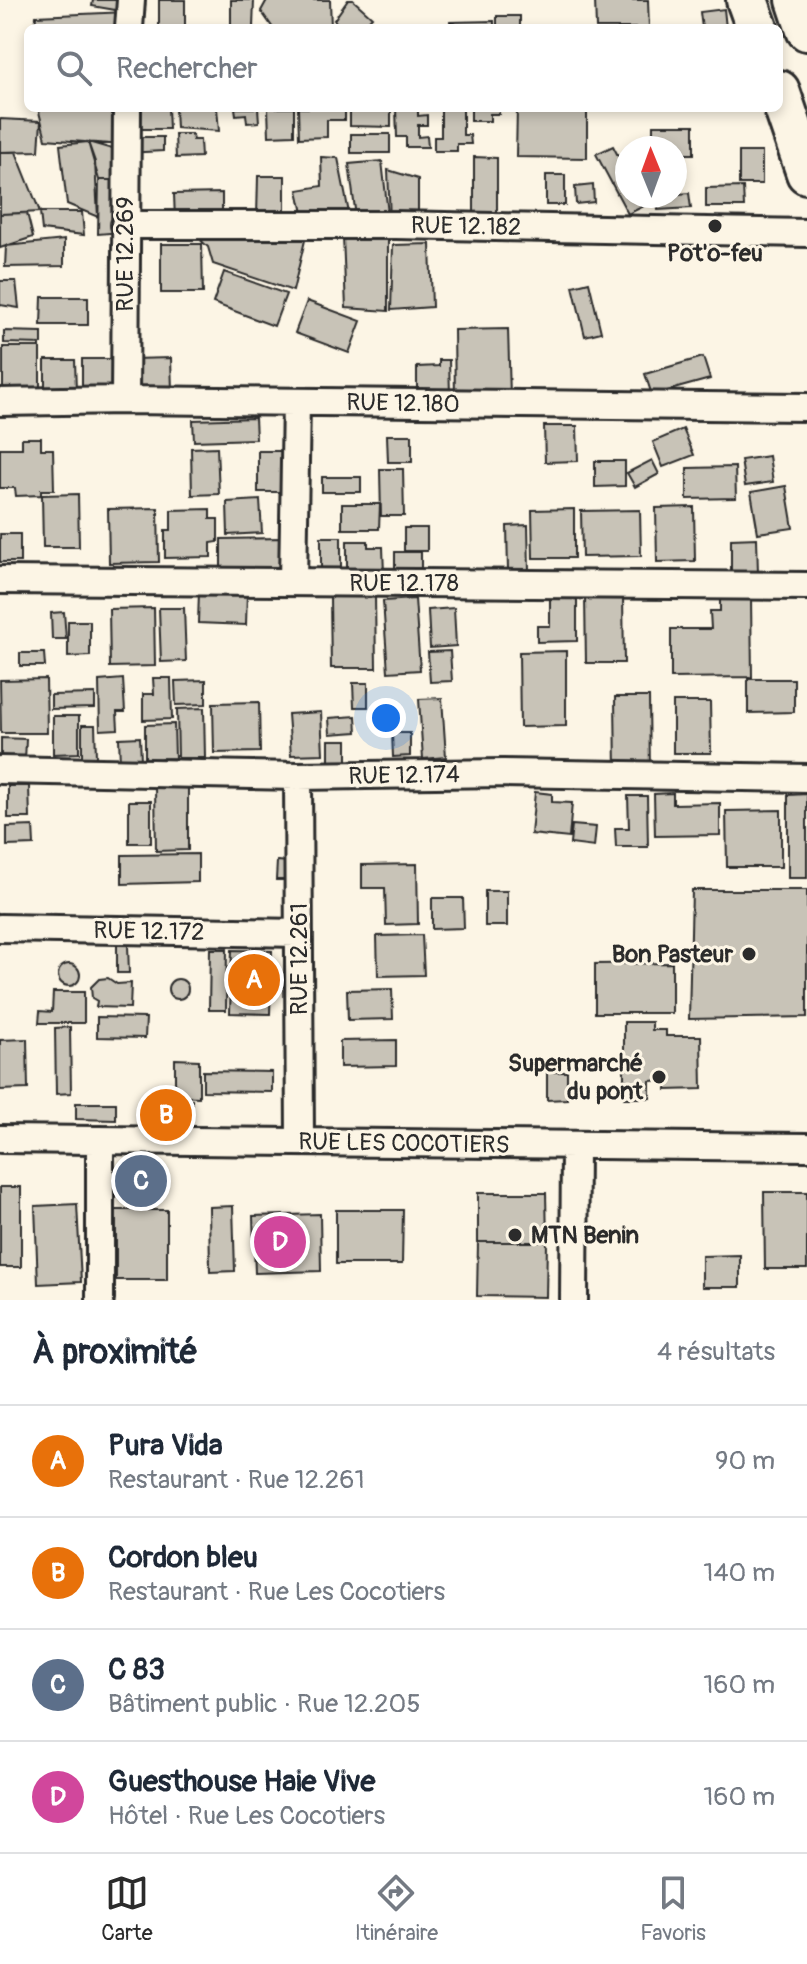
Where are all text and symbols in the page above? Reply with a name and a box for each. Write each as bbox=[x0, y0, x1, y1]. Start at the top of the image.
search box bbox=[24, 24, 783, 112]
icon: search bbox=[52, 46, 96, 90]
text: Rechercher bbox=[116, 50, 258, 87]
north arrow bbox=[615, 136, 687, 208]
street label: RUE 12.269 bbox=[111, 196, 140, 312]
street label: RUE 12.182 bbox=[411, 211, 521, 242]
marker: Pot'o-feu bbox=[706, 217, 724, 235]
place label: Pot'o-feu bbox=[667, 239, 763, 268]
street label: RUE 12.180 bbox=[346, 388, 460, 419]
street label: RUE 12.178 bbox=[349, 569, 459, 598]
your location bbox=[366, 698, 406, 738]
street label: RUE 12.174 bbox=[348, 760, 460, 791]
street label: RUE 12.261 bbox=[285, 903, 314, 1015]
street label: RUE 12.172 bbox=[93, 916, 205, 947]
place label: Bon Pasteur bbox=[612, 940, 733, 969]
marker: Bon Pasteur bbox=[740, 945, 758, 963]
pin: A bbox=[228, 950, 280, 1010]
place label: Supermarché du pont bbox=[508, 1049, 644, 1106]
marker: Supermarché du pont bbox=[650, 1068, 668, 1086]
pin: B bbox=[140, 1085, 192, 1145]
street label: RUE LES COCOTIERS bbox=[298, 1127, 510, 1160]
pin: C bbox=[115, 1151, 167, 1211]
pin: D bbox=[254, 1212, 306, 1272]
place label: MTN Benin bbox=[531, 1221, 639, 1250]
marker: MTN Benin bbox=[506, 1226, 524, 1244]
text: À proximité bbox=[32, 1331, 198, 1374]
text: 4 résultats bbox=[657, 1336, 775, 1368]
text: Pura Vida bbox=[108, 1427, 223, 1464]
text: A bbox=[50, 1445, 66, 1477]
text: 90 m bbox=[715, 1445, 775, 1477]
text: Restaurant · Rue 12.261 bbox=[108, 1464, 365, 1496]
text: Cordon bleu bbox=[108, 1539, 258, 1576]
text: B bbox=[51, 1557, 65, 1589]
text: 140 m bbox=[703, 1557, 775, 1589]
text: Restaurant · Rue Les Cocotiers bbox=[108, 1576, 445, 1608]
text: C 83 bbox=[108, 1651, 165, 1688]
text: C bbox=[50, 1669, 66, 1701]
text: 160 m bbox=[703, 1669, 775, 1701]
text: Bâtiment public · Rue 12.205 bbox=[108, 1688, 420, 1720]
text: Guesthouse Haie Vive bbox=[108, 1763, 375, 1800]
text: D bbox=[50, 1781, 66, 1813]
text: 160 m bbox=[703, 1781, 775, 1813]
text: Hôtel · Rue Les Cocotiers bbox=[108, 1800, 385, 1832]
tab: Carte bbox=[101, 1871, 153, 1947]
tab: Itinéraire bbox=[355, 1871, 438, 1947]
tab: Favoris bbox=[640, 1871, 706, 1947]

